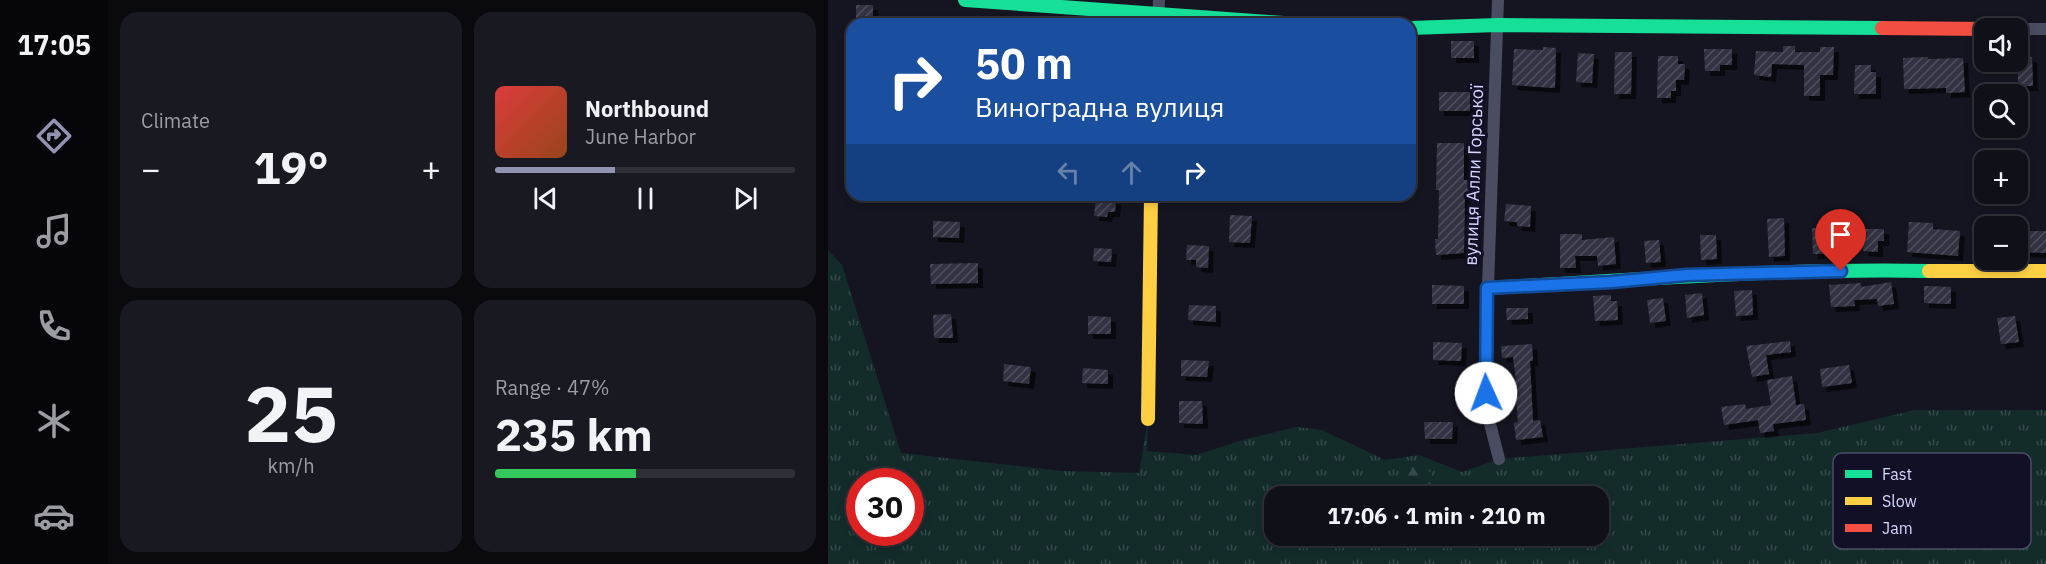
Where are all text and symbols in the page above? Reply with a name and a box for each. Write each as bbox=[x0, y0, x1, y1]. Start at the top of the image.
map controls bbox=[1974, 18, 2028, 270]
button: sound bbox=[1974, 18, 2028, 72]
text: 17:05 bbox=[17, 27, 91, 62]
text: 50 m bbox=[975, 36, 1073, 91]
icon: right bbox=[876, 42, 954, 120]
street label: вулиця Алли Горської bbox=[1459, 83, 1488, 266]
button: search bbox=[1974, 84, 2028, 138]
text: Виноградна вулиця bbox=[975, 89, 1224, 124]
text: Northbound bbox=[585, 94, 709, 123]
text: Climate bbox=[141, 107, 210, 134]
icon: directions bbox=[33, 115, 75, 157]
text: June Harbor bbox=[585, 123, 696, 150]
text: 19° bbox=[253, 138, 329, 196]
text: − bbox=[141, 147, 161, 190]
text: + bbox=[421, 147, 441, 190]
button: + bbox=[1974, 150, 2028, 204]
icon: left bbox=[1052, 156, 1085, 189]
icon: ahead bbox=[1115, 156, 1148, 189]
icon: right bbox=[1178, 156, 1211, 189]
icon: previous bbox=[529, 182, 562, 215]
icon: pause bbox=[629, 182, 662, 215]
icon: next bbox=[729, 182, 762, 215]
pin bbox=[1815, 209, 1866, 271]
icon: music bbox=[33, 210, 75, 252]
button: − bbox=[1974, 216, 2028, 270]
icon: arrive bbox=[1824, 218, 1857, 251]
icon: phone bbox=[33, 305, 75, 347]
position arrow bbox=[1454, 361, 1518, 425]
text: 25 bbox=[244, 362, 338, 463]
text: Range · 47% bbox=[495, 374, 610, 401]
icon: climate bbox=[33, 400, 75, 442]
text: 235 km bbox=[495, 405, 653, 463]
text: km/h bbox=[267, 452, 315, 479]
legend bbox=[1833, 453, 2031, 549]
text: Fast bbox=[1882, 464, 1912, 484]
speed limit sign: 30 bbox=[846, 468, 924, 546]
text: Slow bbox=[1882, 491, 1917, 511]
icon: car bbox=[33, 495, 75, 537]
text: 17:06 · 1 min · 210 m bbox=[1327, 501, 1546, 530]
text: Jam bbox=[1882, 518, 1913, 538]

